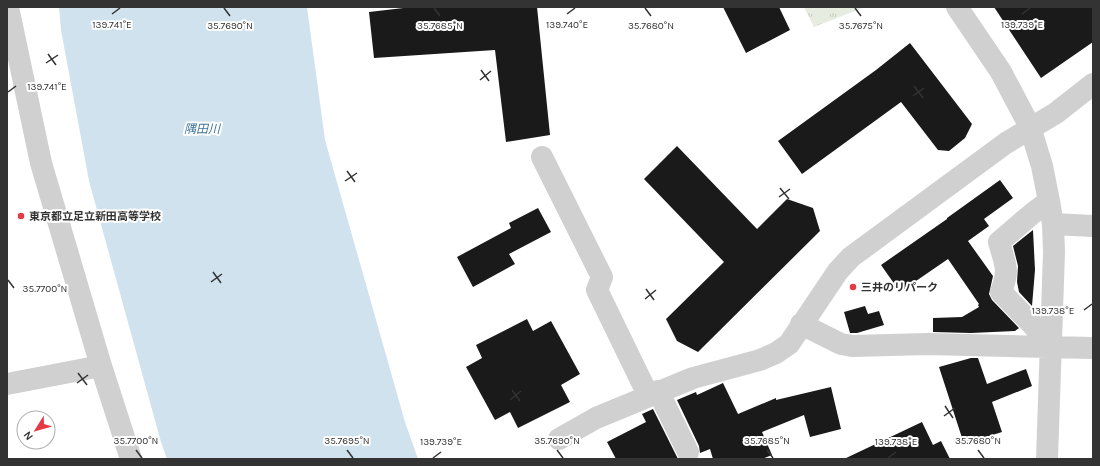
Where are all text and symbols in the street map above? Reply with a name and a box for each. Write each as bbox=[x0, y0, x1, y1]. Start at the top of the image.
text: 139.741°E bbox=[92, 19, 132, 31]
text: 139.740°E bbox=[546, 19, 588, 31]
text: 139.739°E bbox=[1001, 19, 1043, 31]
text: 35.7690°N bbox=[207, 20, 253, 32]
text: 35.7685°N bbox=[417, 20, 463, 32]
text: 35.7680°N bbox=[628, 20, 674, 32]
text: 35.7675°N bbox=[839, 20, 883, 32]
text: 139.741°E bbox=[27, 81, 67, 93]
water label: 隅田川 bbox=[184, 122, 222, 136]
place label: 東京都立足立新田高等学校 bbox=[29, 210, 161, 223]
marker: 東京都立足立新田高等学校 bbox=[16, 211, 26, 221]
place label: 三井のリパーク bbox=[861, 281, 938, 294]
marker: 三井のリパーク bbox=[848, 282, 858, 292]
text: 35.7700°N bbox=[23, 283, 67, 295]
text: 139.738°E bbox=[1032, 305, 1074, 317]
north arrow bbox=[16, 410, 56, 450]
text: N bbox=[21, 429, 36, 443]
text: 35.7700°N bbox=[114, 435, 158, 447]
text: 35.7695°N bbox=[324, 435, 370, 447]
text: 35.7690°N bbox=[534, 435, 580, 447]
text: 35.7685°N bbox=[744, 435, 790, 447]
text: 35.7680°N bbox=[955, 435, 1001, 447]
text: 139.739°E bbox=[420, 436, 462, 448]
text: 139.738°E bbox=[875, 436, 917, 448]

